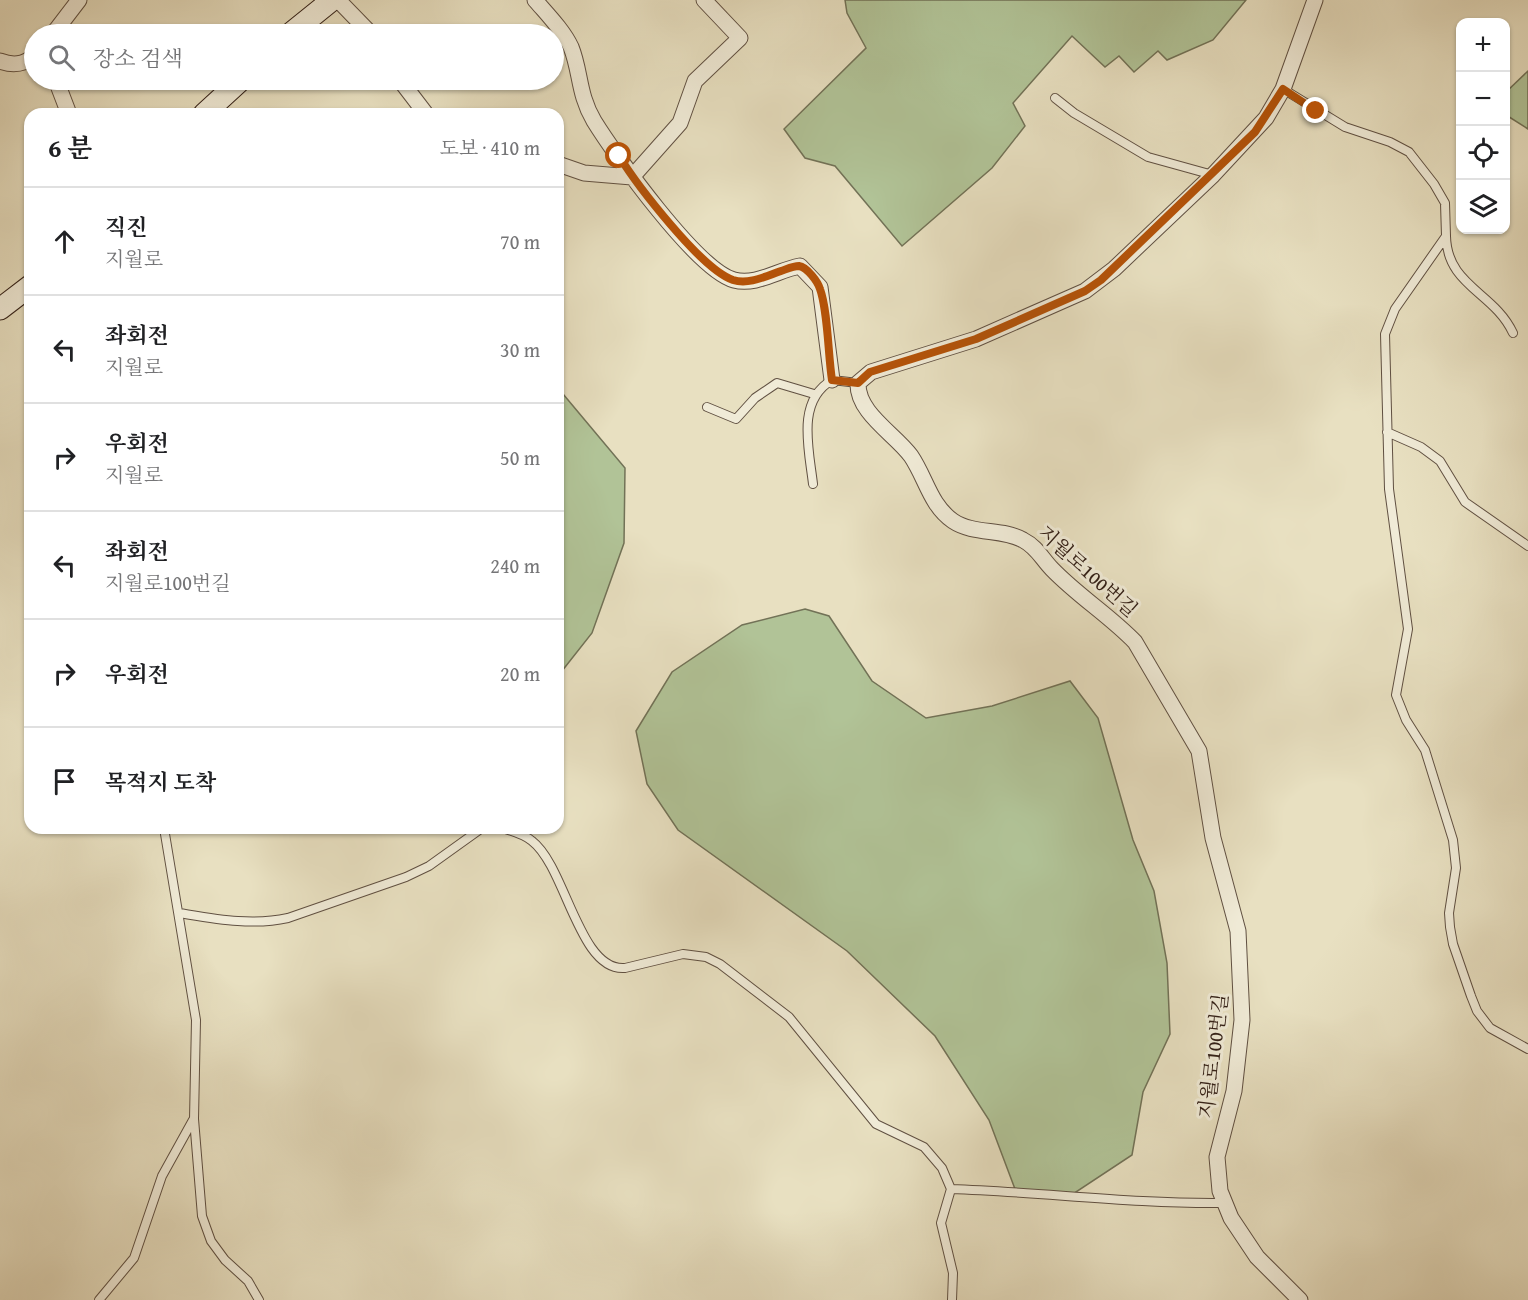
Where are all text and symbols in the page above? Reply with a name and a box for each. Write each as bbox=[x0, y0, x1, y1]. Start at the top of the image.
map controls bbox=[1456, 18, 1510, 234]
button: + bbox=[1456, 18, 1510, 72]
search box bbox=[24, 24, 564, 90]
icon: search bbox=[45, 41, 78, 74]
text: 장소 검색 bbox=[93, 42, 183, 74]
button: − bbox=[1456, 72, 1510, 126]
route end bbox=[1302, 97, 1328, 123]
button: locate bbox=[1456, 126, 1510, 180]
text: 6 분 bbox=[48, 128, 92, 167]
text: 도보 · 410 m bbox=[440, 133, 540, 162]
route start bbox=[605, 142, 631, 168]
button: layers bbox=[1456, 180, 1510, 234]
text: 직진 bbox=[105, 211, 148, 243]
icon: ahead bbox=[48, 225, 81, 258]
text: 70 m bbox=[500, 227, 540, 256]
text: 지월로 bbox=[105, 244, 163, 273]
text: 좌회전 bbox=[105, 319, 169, 351]
icon: left bbox=[48, 333, 81, 366]
text: 30 m bbox=[500, 335, 540, 364]
text: 지월로 bbox=[105, 352, 163, 381]
text: 우회전 bbox=[105, 427, 169, 459]
icon: right bbox=[48, 441, 81, 474]
text: 50 m bbox=[500, 443, 540, 472]
text: 지월로 bbox=[105, 460, 163, 489]
street label: 지월로100번길 bbox=[1032, 518, 1145, 623]
text: 좌회전 bbox=[105, 535, 169, 567]
icon: left bbox=[48, 549, 81, 582]
text: 240 m bbox=[490, 551, 540, 580]
text: 지월로100번길 bbox=[105, 568, 231, 597]
icon: right bbox=[48, 657, 81, 690]
text: 우회전 bbox=[105, 658, 169, 690]
text: 20 m bbox=[500, 659, 540, 688]
icon: arrive bbox=[48, 765, 81, 798]
text: 목적지 도착 bbox=[105, 766, 216, 798]
street label: 지월로100번길 bbox=[1190, 992, 1235, 1120]

